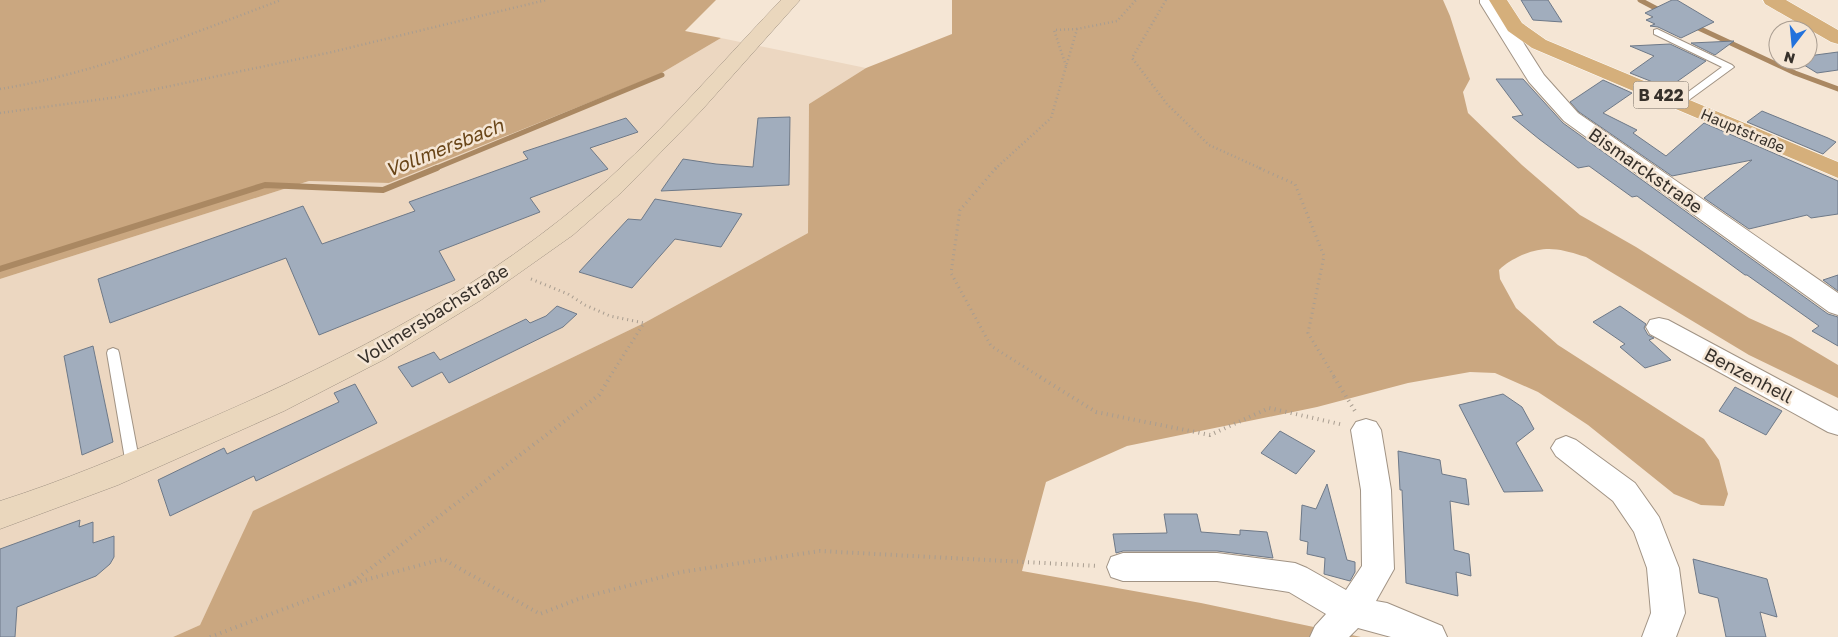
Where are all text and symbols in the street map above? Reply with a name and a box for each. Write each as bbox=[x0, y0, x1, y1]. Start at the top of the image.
north arrow bbox=[1768, 20, 1818, 70]
text: N bbox=[1782, 48, 1797, 68]
road number: B 422 bbox=[1634, 82, 1688, 108]
street label: Hauptstraße bbox=[1698, 104, 1788, 156]
water label: Vollmersbach bbox=[382, 112, 507, 181]
street label: Bismarckstraße bbox=[1585, 123, 1707, 217]
street label: Vollmersbachstraße bbox=[354, 259, 512, 369]
street label: Benzenhell bbox=[1701, 342, 1797, 408]

